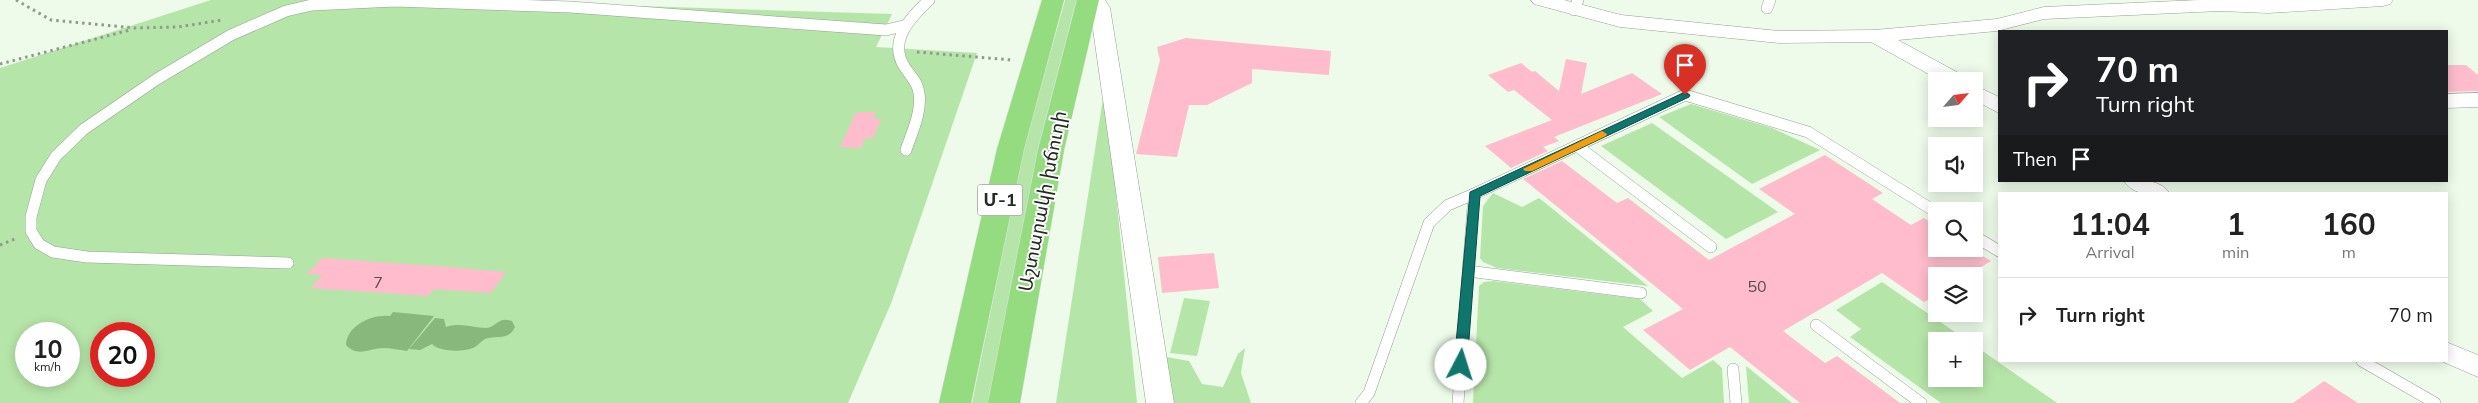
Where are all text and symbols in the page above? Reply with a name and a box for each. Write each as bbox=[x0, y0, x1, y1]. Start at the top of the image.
pin bbox=[1664, 44, 1706, 95]
text: 70 m bbox=[2096, 47, 2179, 91]
icon: right bbox=[2013, 50, 2078, 115]
icon: arrive bbox=[1671, 51, 1699, 79]
north arrow bbox=[1928, 72, 1982, 128]
map controls bbox=[1928, 72, 1983, 387]
text: Turn right bbox=[2096, 90, 2194, 118]
street label: Աշտարակի խճուղի bbox=[1013, 108, 1071, 294]
button: sound bbox=[1928, 137, 1983, 192]
icon: arrive bbox=[2067, 145, 2095, 173]
text: Then bbox=[2013, 147, 2057, 171]
road number: Մ-1 bbox=[978, 184, 1022, 216]
button: search bbox=[1928, 202, 1983, 257]
text: 11:04 bbox=[2070, 205, 2150, 243]
text: 1 bbox=[2227, 205, 2245, 243]
text: 160 bbox=[2322, 205, 2376, 243]
text: Arrival bbox=[2086, 242, 2135, 262]
text: min bbox=[2222, 242, 2249, 262]
text: m bbox=[2342, 242, 2356, 262]
button: layers bbox=[1928, 267, 1983, 322]
house number: 7 bbox=[373, 272, 383, 292]
house number: 50 bbox=[1747, 276, 1767, 296]
icon: right bbox=[2013, 301, 2041, 329]
text: Turn right bbox=[2056, 303, 2145, 327]
text: 70 m bbox=[2389, 303, 2433, 327]
speed limit sign: 20 bbox=[90, 322, 155, 387]
button: + bbox=[1928, 332, 1983, 387]
text: 10 bbox=[32, 333, 63, 364]
position arrow bbox=[1434, 338, 1486, 390]
text: km/h bbox=[34, 359, 61, 374]

